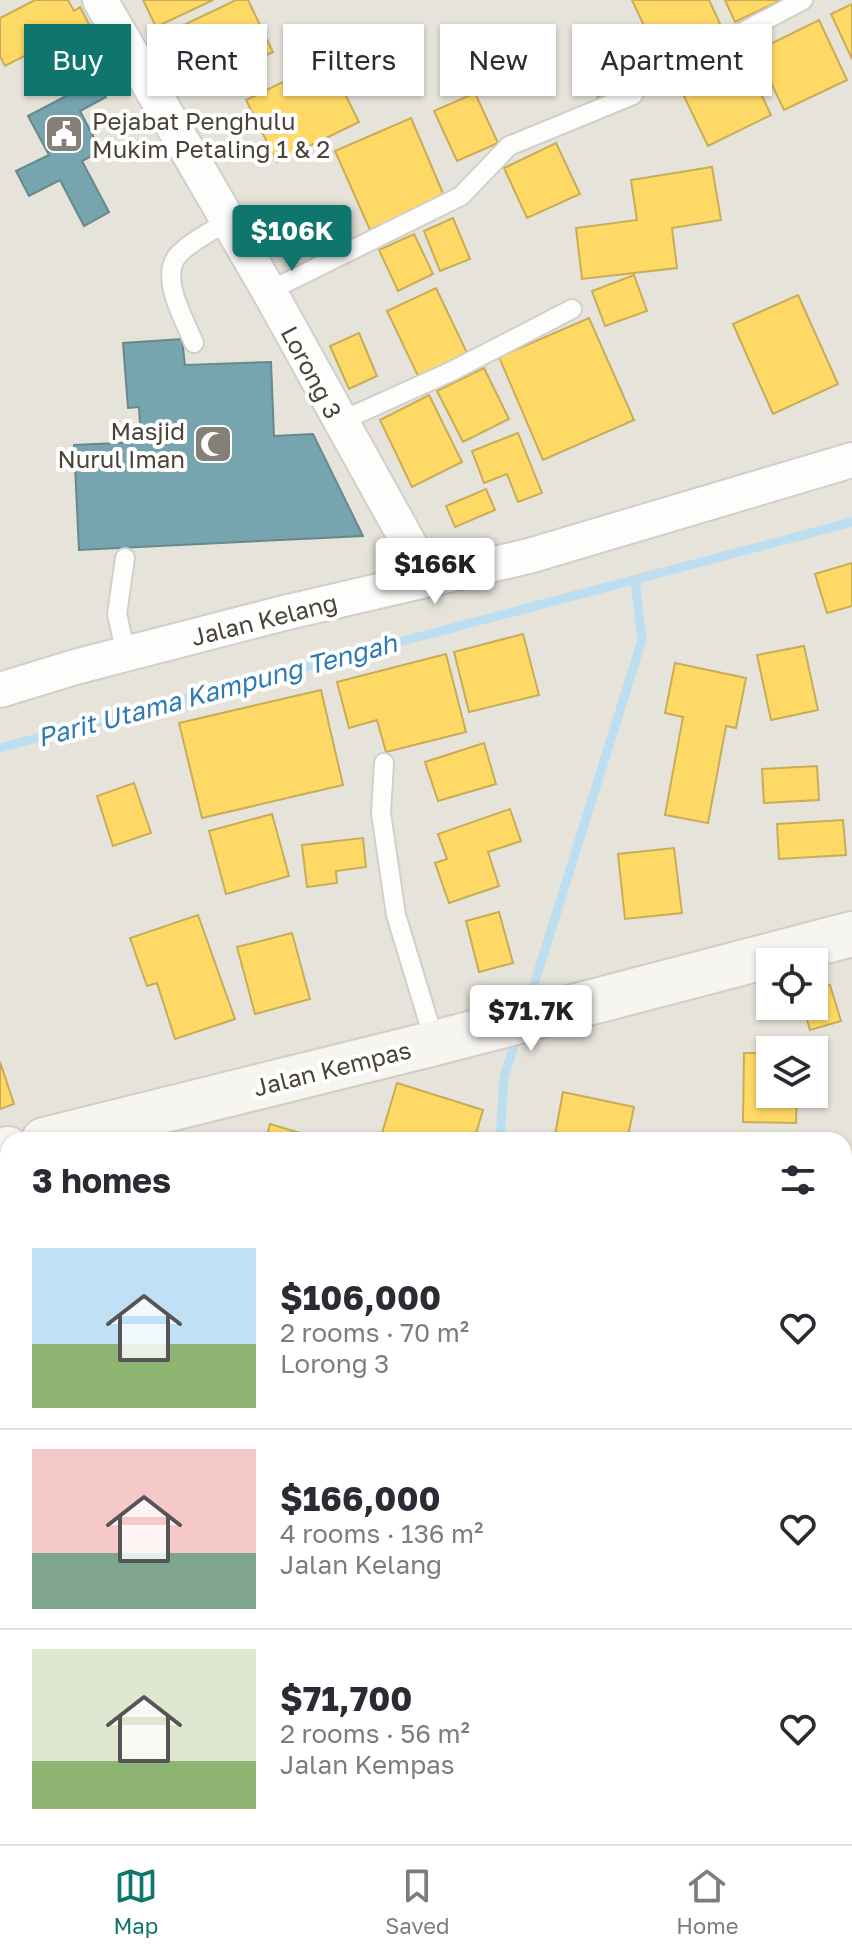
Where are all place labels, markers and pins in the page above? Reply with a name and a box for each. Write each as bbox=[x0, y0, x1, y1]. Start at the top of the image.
place label: Pejabat Penghulu Mukim Petaling 1 & 2 bbox=[92, 106, 330, 163]
public building icon: Pejabat Penghulu Mukim Petaling 1 & 2 bbox=[43, 113, 85, 155]
pin: $106K bbox=[236, 205, 348, 273]
place label: Masjid Nurul Iman bbox=[58, 416, 185, 473]
mosque icon: Masjid Nurul Iman bbox=[192, 423, 234, 465]
pin: $166K bbox=[379, 538, 491, 606]
pin: $71.7K bbox=[466, 985, 596, 1053]

